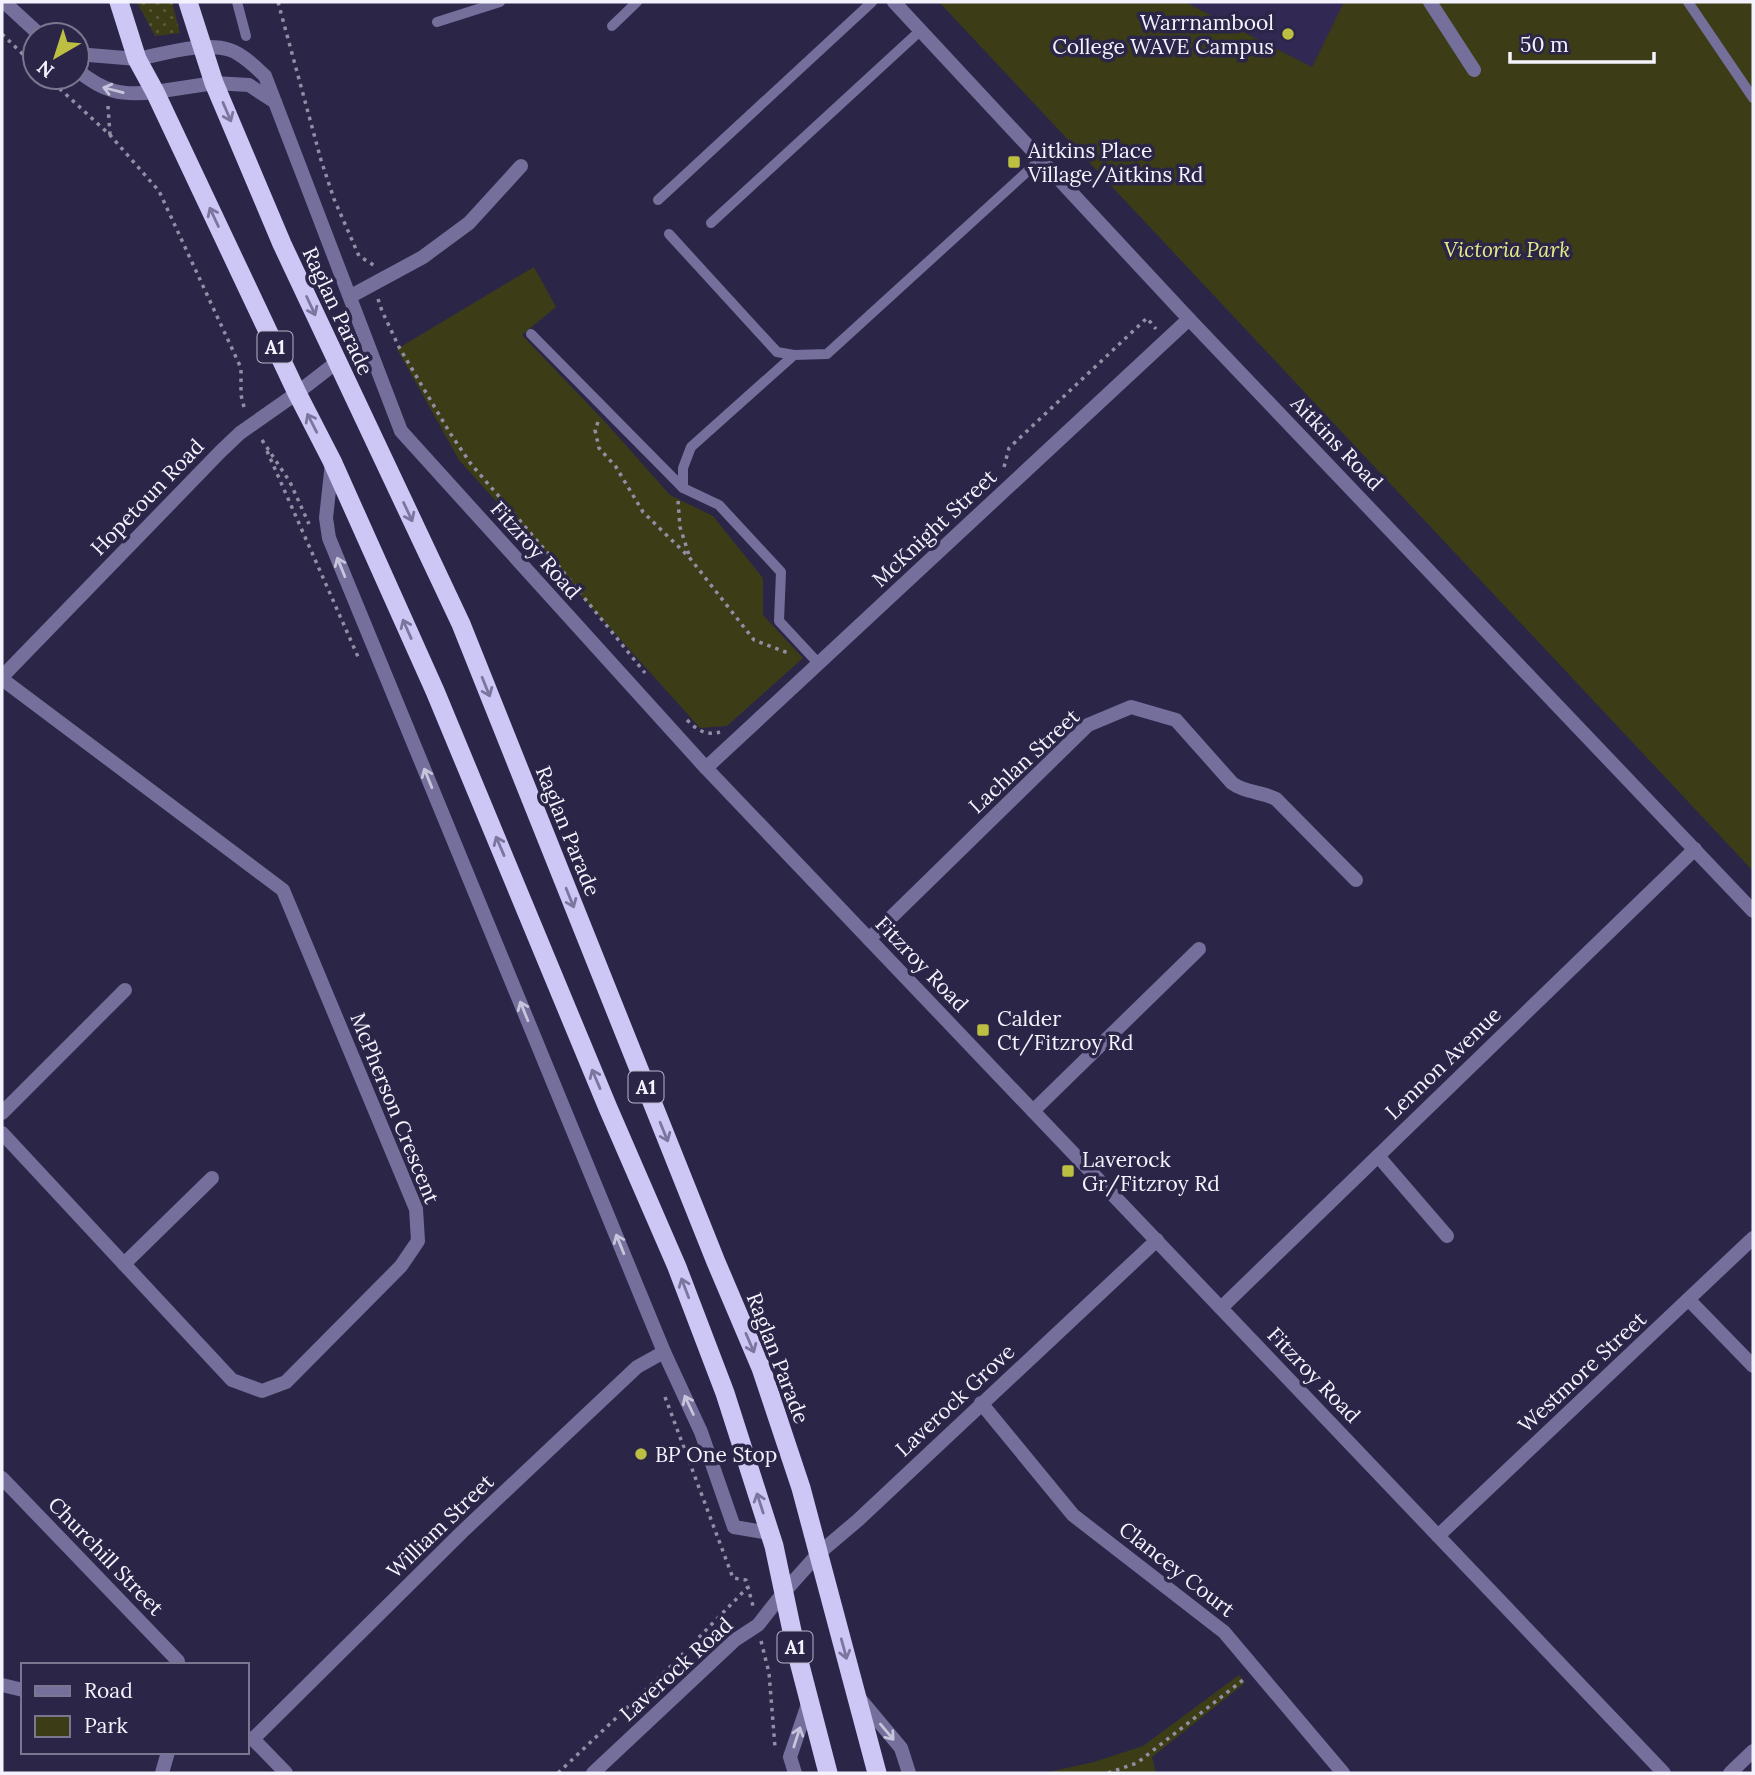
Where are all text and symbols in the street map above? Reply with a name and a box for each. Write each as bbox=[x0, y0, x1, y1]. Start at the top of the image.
place label: Warrnambool College WAVE Campus bbox=[1052, 9, 1274, 60]
north arrow bbox=[21, 21, 91, 91]
scale bar bbox=[1510, 21, 1654, 65]
marker: Warrnambool College WAVE Campus bbox=[1280, 26, 1296, 42]
text: 50 m bbox=[1520, 31, 1569, 58]
text: N bbox=[32, 55, 59, 83]
one-way arrow bbox=[103, 83, 125, 96]
one-way arrow bbox=[221, 101, 234, 123]
place label: Aitkins Place Village/Aitkins Rd bbox=[1027, 137, 1203, 188]
marker: Aitkins Place Village/Aitkins Rd bbox=[1006, 154, 1022, 170]
one-way arrow bbox=[207, 207, 221, 228]
park label: Victoria Park bbox=[1444, 236, 1570, 263]
street label: Raglan Parade bbox=[297, 243, 379, 379]
one-way arrow bbox=[304, 295, 318, 316]
road number: A1 bbox=[258, 332, 292, 362]
street label: Aitkins Road bbox=[1284, 389, 1389, 496]
one-way arrow bbox=[305, 413, 318, 434]
street label: Hopetoun Road bbox=[85, 433, 209, 561]
street label: McKnight Street bbox=[866, 463, 1003, 593]
street label: Fitzroy Road bbox=[485, 495, 587, 605]
one-way arrow bbox=[401, 501, 415, 522]
one-way arrow bbox=[334, 557, 347, 579]
one-way arrow bbox=[400, 619, 413, 640]
one-way arrow bbox=[480, 676, 493, 698]
street label: Lachlan Street bbox=[963, 702, 1086, 819]
street label: Raglan Parade bbox=[530, 762, 606, 900]
one-way arrow bbox=[420, 767, 433, 789]
one-way arrow bbox=[492, 836, 505, 857]
one-way arrow bbox=[565, 887, 578, 909]
street label: Fitzroy Road bbox=[870, 910, 974, 1018]
one-way arrow bbox=[516, 1000, 529, 1022]
street label: Lennon Avenue bbox=[1379, 1001, 1507, 1125]
place label: Calder Ct/Fitzroy Rd bbox=[997, 1005, 1133, 1056]
street label: McPherson Crescent bbox=[344, 1009, 446, 1208]
marker: Calder Ct/Fitzroy Rd bbox=[975, 1022, 991, 1038]
one-way arrow bbox=[589, 1068, 602, 1090]
road number: A1 bbox=[628, 1072, 664, 1102]
one-way arrow bbox=[658, 1121, 671, 1143]
place label: Laverock Gr/Fitzroy Rd bbox=[1082, 1146, 1220, 1197]
marker: Laverock Gr/Fitzroy Rd bbox=[1060, 1163, 1076, 1179]
one-way arrow bbox=[612, 1233, 625, 1255]
one-way arrow bbox=[678, 1278, 690, 1299]
street label: Raglan Parade bbox=[741, 1289, 815, 1427]
street label: Westmore Street bbox=[1512, 1305, 1652, 1438]
street label: Fitzroy Road bbox=[1262, 1321, 1366, 1429]
one-way arrow bbox=[745, 1332, 758, 1353]
street label: Laverock Grove bbox=[890, 1338, 1020, 1462]
one-way arrow bbox=[682, 1395, 695, 1416]
place label: BP One Stop bbox=[655, 1441, 777, 1468]
marker: BP One Stop bbox=[633, 1446, 649, 1462]
street label: William Street bbox=[381, 1468, 500, 1584]
street label: Churchill Street bbox=[42, 1491, 170, 1622]
one-way arrow bbox=[753, 1492, 766, 1514]
street label: Clancey Court bbox=[1114, 1515, 1241, 1623]
street label: Laverock Road bbox=[614, 1611, 738, 1727]
road number: A1 bbox=[778, 1632, 812, 1662]
one-way arrow bbox=[838, 1637, 851, 1660]
legend bbox=[21, 1663, 248, 1754]
text: Road bbox=[84, 1677, 133, 1704]
text: Park bbox=[84, 1712, 128, 1739]
one-way arrow bbox=[879, 1722, 895, 1740]
one-way arrow bbox=[791, 1726, 804, 1748]

